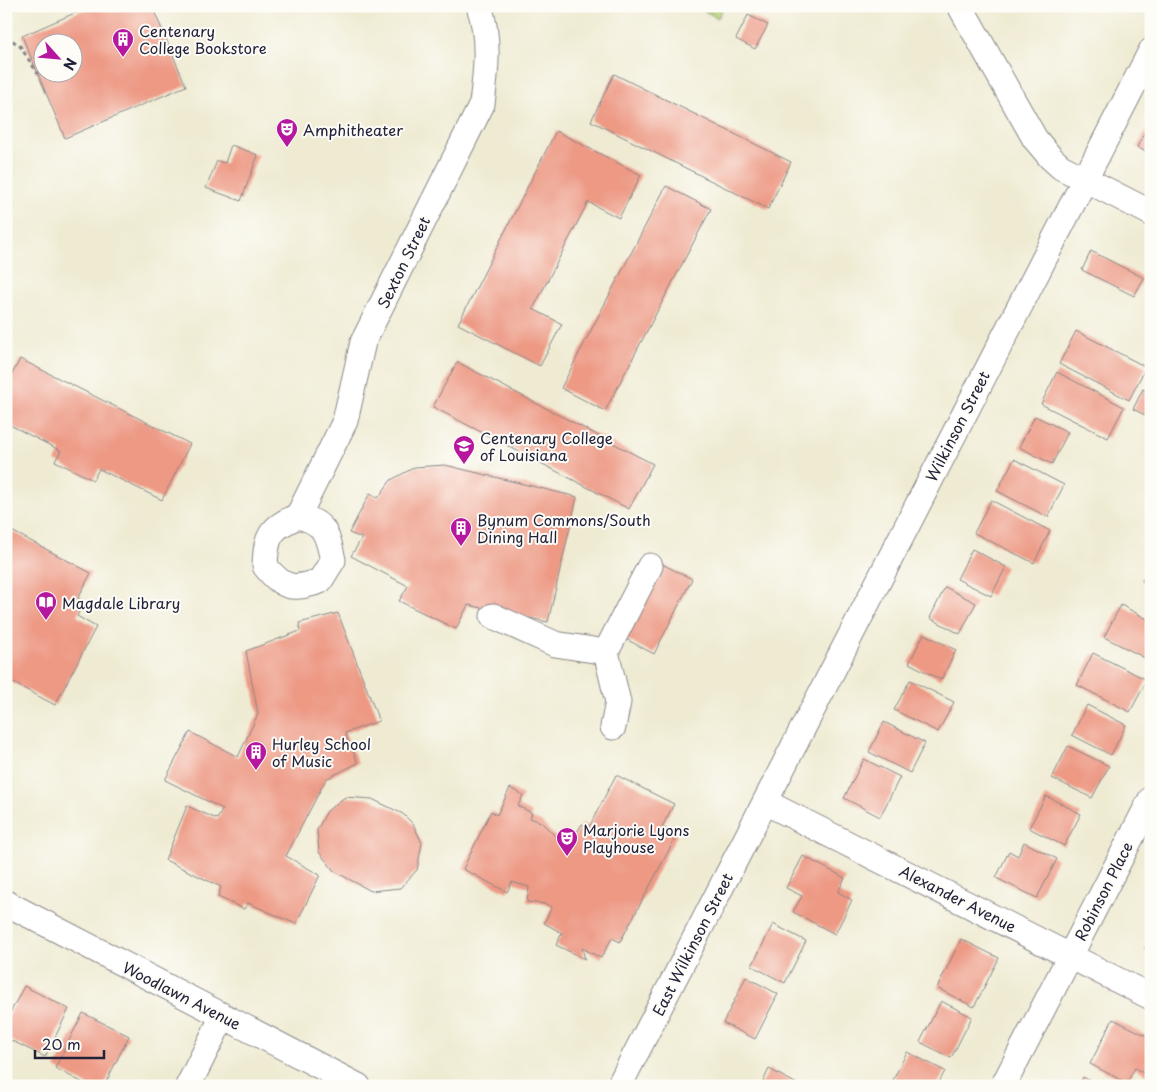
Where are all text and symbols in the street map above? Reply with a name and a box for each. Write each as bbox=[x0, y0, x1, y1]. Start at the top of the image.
place label: Centenary College Bookstore bbox=[139, 19, 267, 59]
building icon: Centenary College Bookstore bbox=[111, 27, 135, 58]
north arrow bbox=[32, 32, 82, 82]
text: N bbox=[58, 54, 82, 74]
theatre icon: Amphitheater bbox=[275, 117, 299, 148]
place label: Amphitheater bbox=[303, 118, 403, 141]
street label: Sexton Street bbox=[371, 212, 435, 312]
street label: Wilkinson Street bbox=[919, 367, 995, 485]
place label: Centenary College of Louisiana bbox=[480, 426, 613, 466]
school or university icon: Centenary College of Louisiana bbox=[452, 434, 476, 465]
place label: Bynum Commons/South Dining Hall bbox=[477, 508, 651, 548]
building icon: Bynum Commons/South Dining Hall bbox=[449, 516, 473, 547]
library icon: Magdale Library bbox=[34, 590, 58, 621]
place label: Magdale Library bbox=[62, 591, 180, 614]
place label: Hurley School of Music bbox=[272, 732, 371, 772]
building icon: Hurley School of Music bbox=[244, 740, 268, 771]
place label: Marjorie Lyons Playhouse bbox=[583, 818, 690, 858]
theatre icon: Marjorie Lyons Playhouse bbox=[555, 826, 579, 857]
street label: Robinson Place bbox=[1068, 837, 1138, 945]
street label: Alexander Avenue bbox=[896, 859, 1020, 937]
street label: East Wilkinson Street bbox=[646, 869, 738, 1019]
street label: Woodlawn Avenue bbox=[119, 955, 245, 1035]
scale bar bbox=[35, 1027, 104, 1059]
text: 20 m bbox=[42, 1032, 81, 1055]

